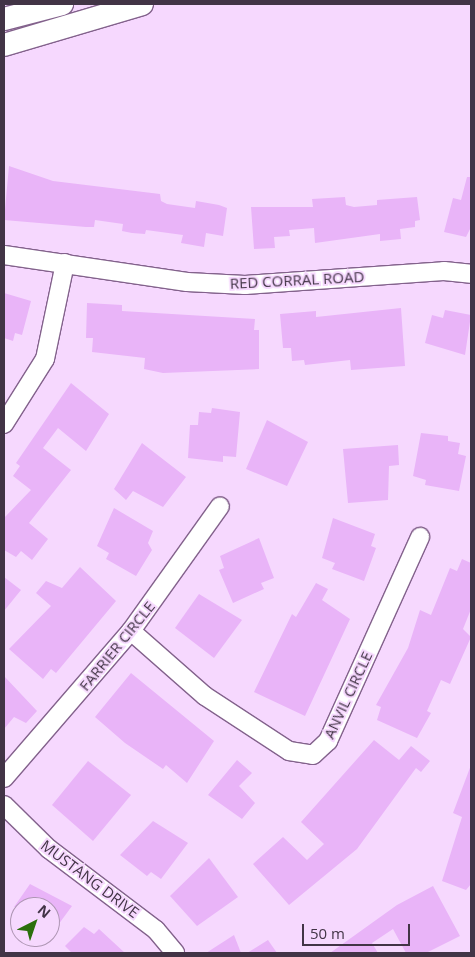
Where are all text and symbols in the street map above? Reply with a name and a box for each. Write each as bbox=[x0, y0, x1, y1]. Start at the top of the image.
street label: RED CORRAL ROAD bbox=[229, 267, 365, 293]
street label: FARRIER CIRCLE bbox=[75, 598, 159, 694]
street label: ANVIL CIRCLE bbox=[320, 649, 376, 741]
street label: MUSTANG DRIVE bbox=[37, 836, 143, 922]
north arrow bbox=[10, 897, 60, 947]
scale bar bbox=[305, 914, 412, 946]
text: 50 m bbox=[310, 923, 345, 943]

